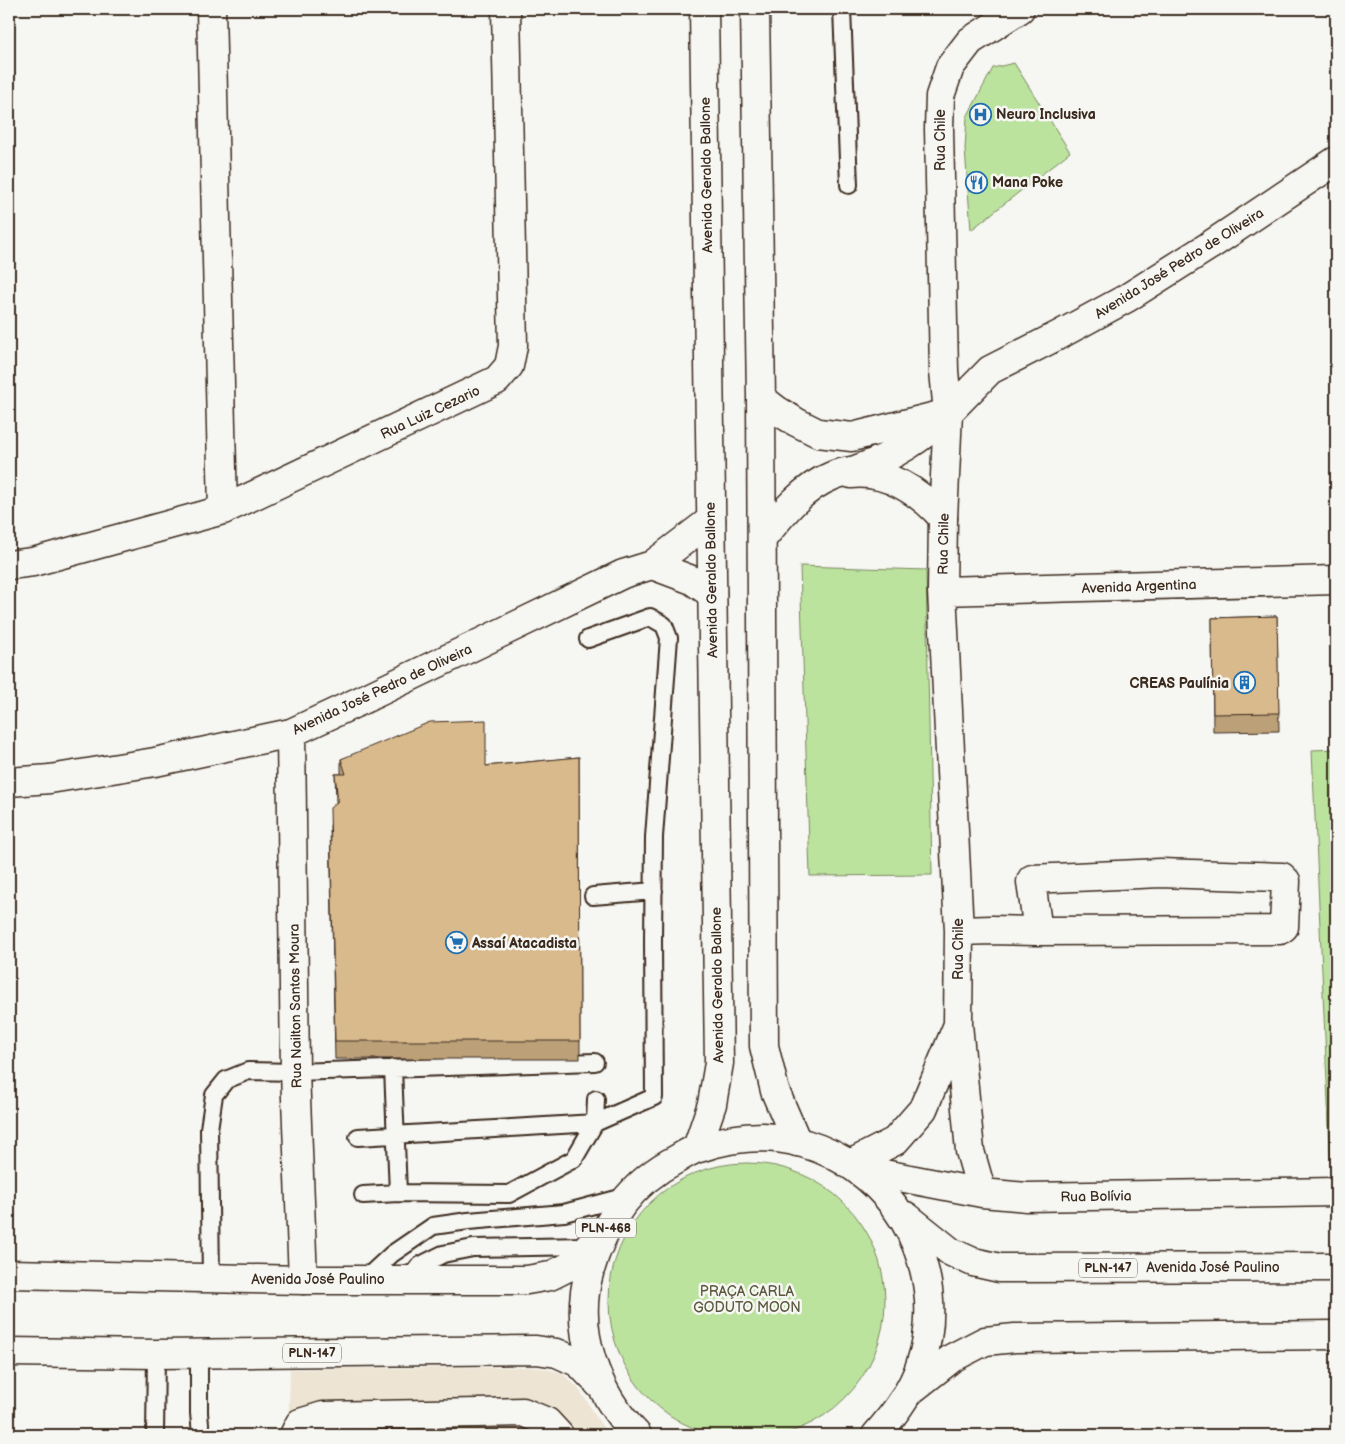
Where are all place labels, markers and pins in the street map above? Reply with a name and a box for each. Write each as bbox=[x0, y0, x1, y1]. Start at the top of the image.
hospital icon: Neuro Inclusiva bbox=[968, 102, 992, 126]
place label: Neuro Inclusiva bbox=[996, 106, 1096, 123]
restaurant icon: Mana Poke bbox=[964, 170, 988, 194]
place label: Mana Poke bbox=[992, 174, 1063, 191]
building icon: CREAS Paulínia bbox=[1233, 671, 1257, 695]
place label: CREAS Paulínia bbox=[1129, 675, 1229, 692]
supermarket icon: Assaí Atacadista bbox=[444, 931, 468, 955]
place label: Assaí Atacadista bbox=[471, 935, 577, 952]

